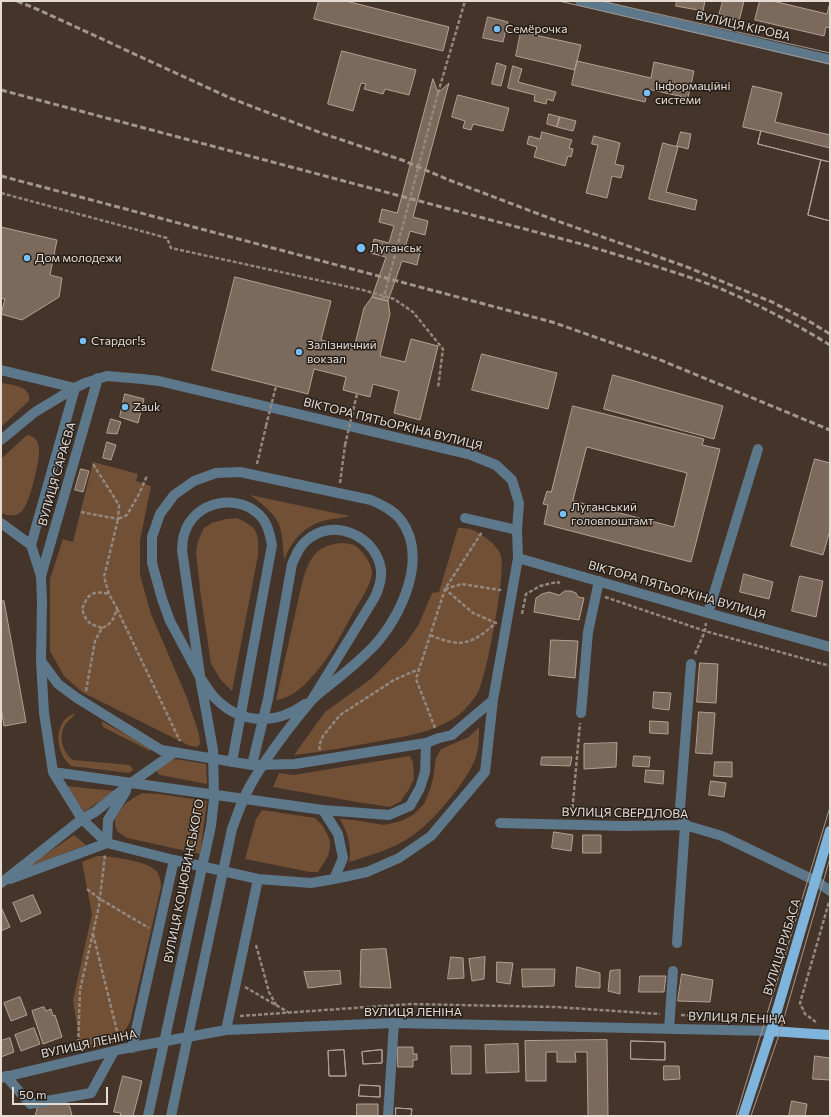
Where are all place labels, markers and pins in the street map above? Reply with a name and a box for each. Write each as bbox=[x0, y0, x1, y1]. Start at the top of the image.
place label: Семёрочка bbox=[505, 22, 568, 36]
marker: Семёрочка bbox=[492, 24, 502, 34]
place label: Інформаційні системи bbox=[655, 79, 730, 107]
marker: Інформаційні системи bbox=[642, 88, 652, 98]
place label: Луганськ bbox=[370, 241, 422, 255]
marker: Луганськ bbox=[355, 242, 367, 254]
place label: Дом молодежи bbox=[35, 251, 122, 265]
marker: Дом молодежи bbox=[22, 253, 32, 263]
place label: Стардог!s bbox=[91, 334, 146, 348]
marker: Стардог!s bbox=[78, 336, 88, 346]
place label: Залізничний вокзал bbox=[307, 338, 377, 366]
marker: Залізничний вокзал bbox=[294, 347, 304, 357]
place label: Zauk bbox=[133, 400, 161, 414]
marker: Zauk bbox=[120, 402, 130, 412]
place label: Луганський головпоштамт bbox=[571, 500, 654, 528]
marker: Луганський головпоштамт bbox=[558, 509, 568, 519]

